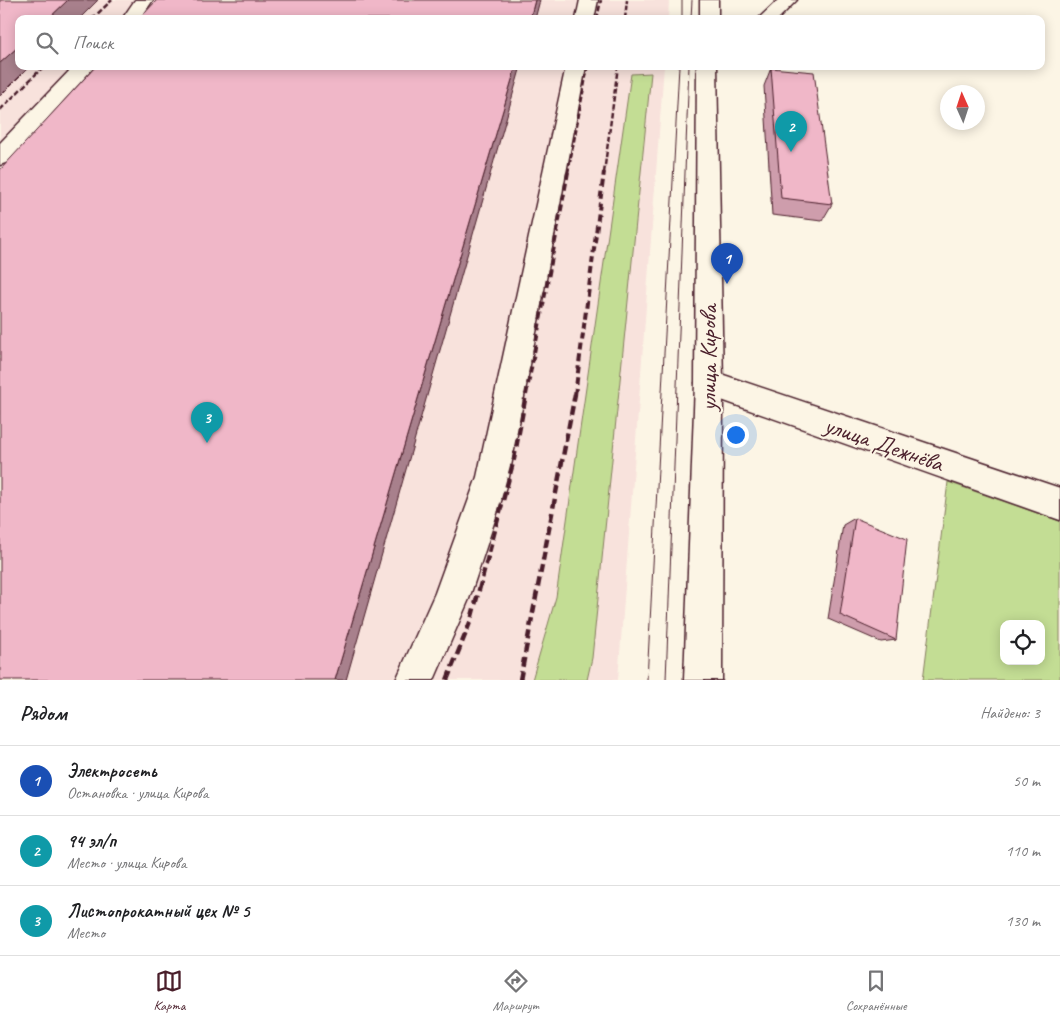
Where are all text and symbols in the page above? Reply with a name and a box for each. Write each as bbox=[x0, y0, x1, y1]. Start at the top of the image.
search box bbox=[15, 15, 1045, 70]
icon: search bbox=[33, 29, 61, 57]
text: Поиск bbox=[73, 31, 113, 55]
north arrow bbox=[940, 85, 985, 130]
pin: 2 bbox=[775, 111, 807, 152]
pin: 1 bbox=[711, 243, 743, 284]
street label: улица Кирова bbox=[693, 303, 723, 413]
pin: 3 bbox=[191, 402, 223, 443]
street label: улица Дежнёва bbox=[819, 409, 949, 479]
your location bbox=[723, 422, 749, 448]
map controls bbox=[1000, 620, 1045, 665]
button: locate bbox=[1000, 620, 1045, 665]
text: Рядом bbox=[20, 700, 67, 726]
text: Найдено: 3 bbox=[980, 703, 1040, 723]
text: Электросеть bbox=[67, 759, 157, 783]
text: 1 bbox=[32, 771, 40, 791]
text: 50 m bbox=[1013, 771, 1040, 791]
text: Остановка · улица Кирова bbox=[67, 783, 208, 803]
text: 94 эл/п bbox=[67, 829, 116, 853]
text: 2 bbox=[32, 841, 40, 861]
text: 110 m bbox=[1006, 841, 1040, 861]
text: Место · улица Кирова bbox=[67, 853, 186, 873]
text: Листопрокатный цех № 5 bbox=[67, 899, 250, 923]
text: 3 bbox=[32, 911, 40, 931]
text: 130 m bbox=[1006, 911, 1040, 931]
text: Место bbox=[67, 923, 105, 943]
tab: Карта bbox=[153, 967, 186, 1014]
tab: Маршрут bbox=[492, 967, 539, 1014]
tab: Сохранённые bbox=[846, 967, 906, 1014]

